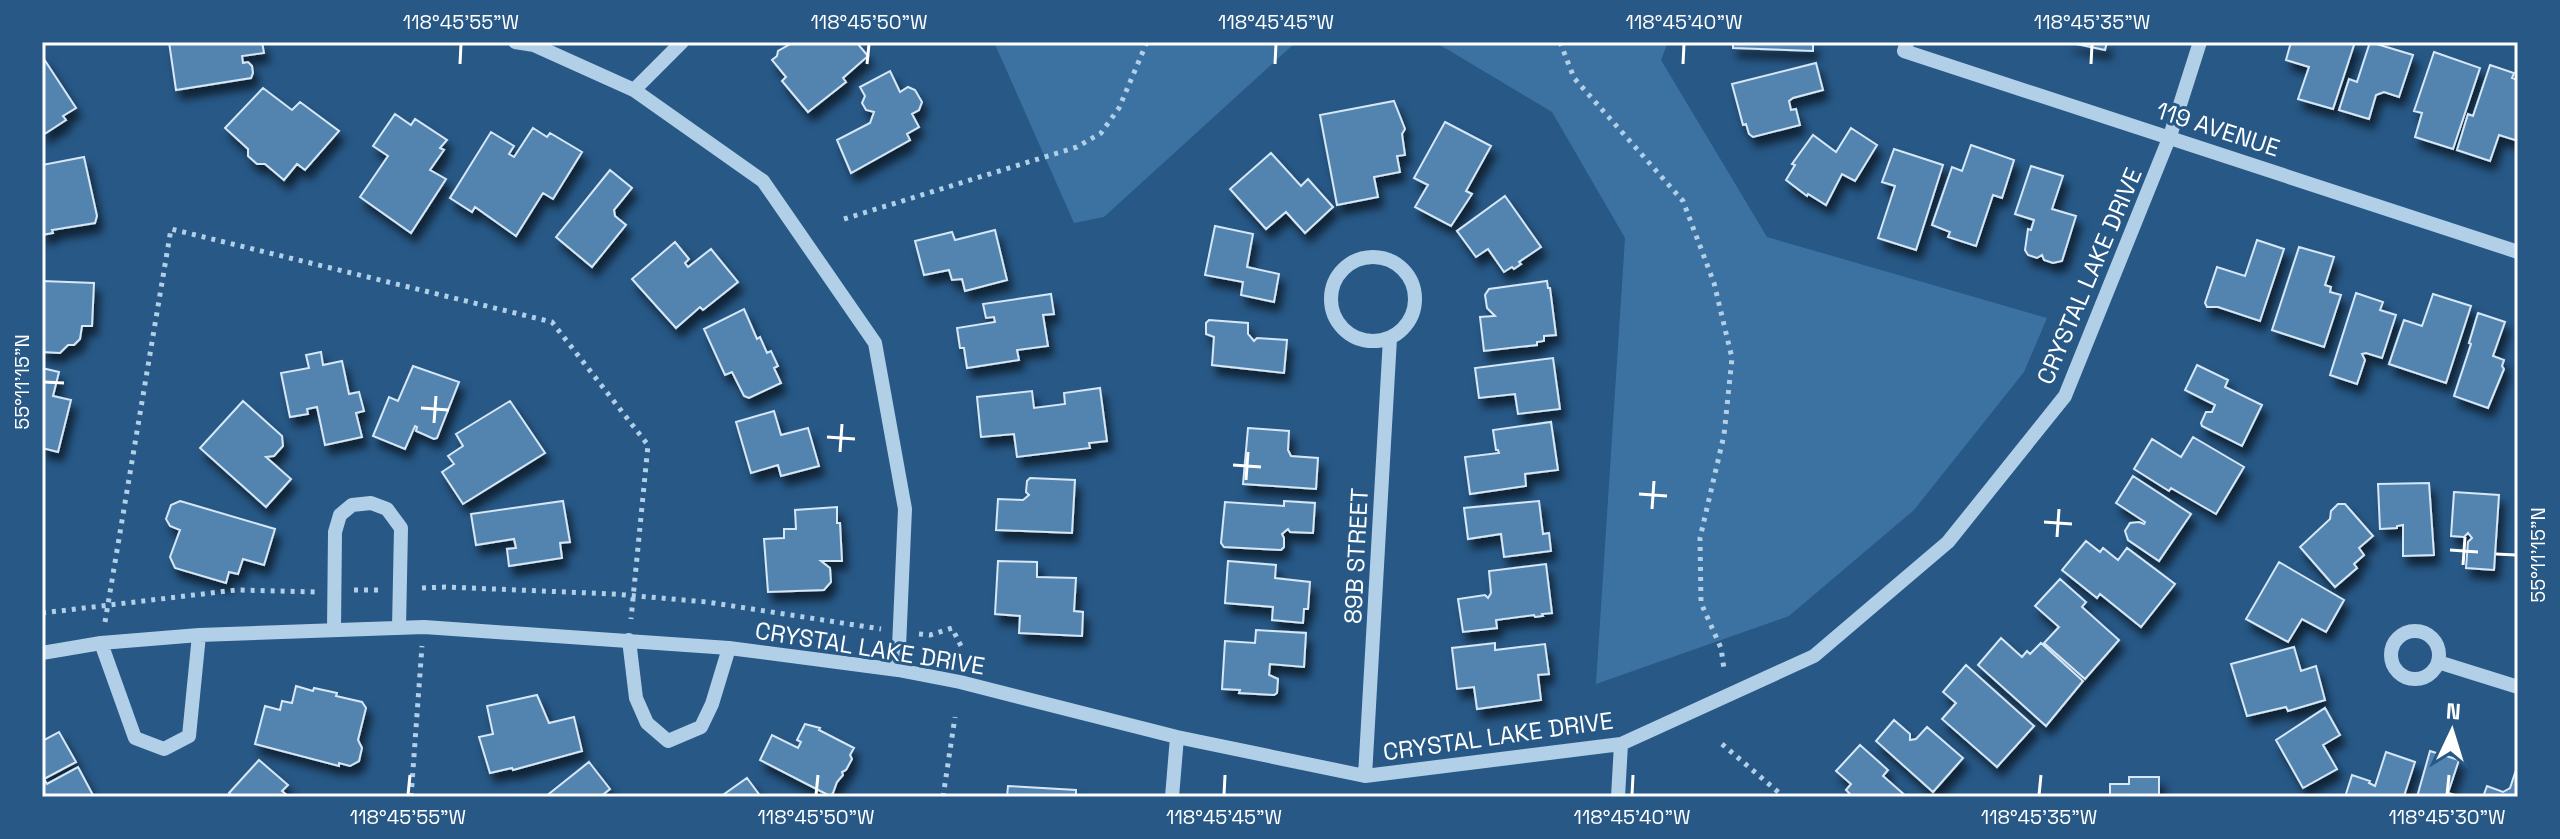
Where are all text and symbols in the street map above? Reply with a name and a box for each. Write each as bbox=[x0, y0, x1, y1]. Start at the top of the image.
text: 118°45'55"W bbox=[403, 9, 519, 35]
text: 118°45'50"W bbox=[810, 9, 928, 35]
text: 118°45'45"W bbox=[1218, 9, 1334, 35]
text: 118°45'40"W bbox=[1626, 9, 1742, 35]
text: 118°45'35"W bbox=[2034, 9, 2150, 35]
street label: 119 AVENUE bbox=[2152, 94, 2284, 164]
street label: CRYSTAL LAKE DRIVE bbox=[2029, 163, 2149, 389]
text: 55°11'15"N bbox=[9, 334, 35, 430]
street label: 89B STREET bbox=[1337, 487, 1375, 625]
text: 55°11'15"N bbox=[2525, 507, 2551, 603]
street label: CRYSTAL LAKE DRIVE bbox=[753, 615, 987, 681]
north arrow bbox=[2412, 691, 2492, 771]
text: N bbox=[2445, 697, 2462, 726]
street label: CRYSTAL LAKE DRIVE bbox=[1381, 704, 1615, 768]
text: 118°45'55"W bbox=[350, 804, 466, 830]
text: 118°45'50"W bbox=[757, 804, 875, 830]
text: 118°45'45"W bbox=[1166, 804, 1282, 830]
text: 118°45'40"W bbox=[1574, 804, 1690, 830]
text: 118°45'35"W bbox=[1981, 804, 2097, 830]
text: 118°45'30"W bbox=[2388, 804, 2506, 830]

